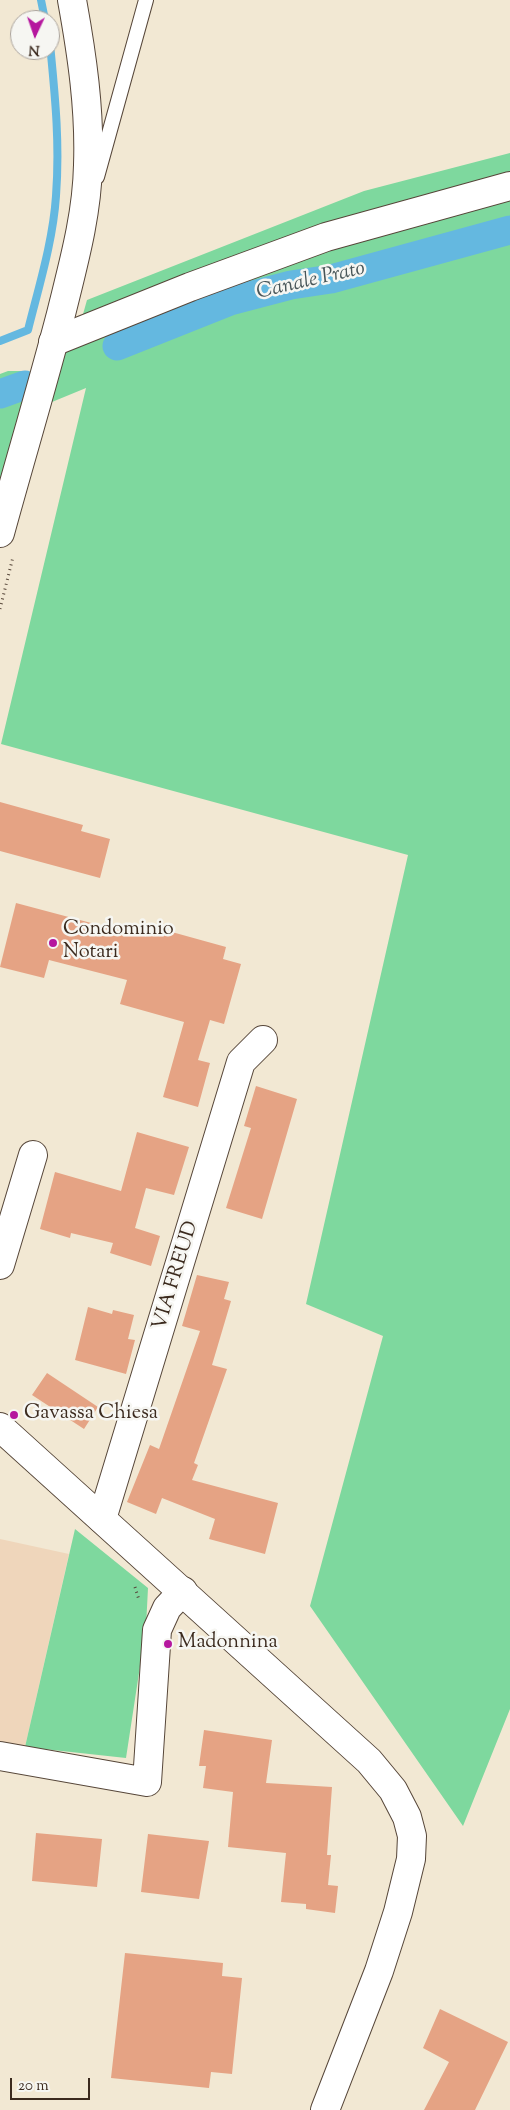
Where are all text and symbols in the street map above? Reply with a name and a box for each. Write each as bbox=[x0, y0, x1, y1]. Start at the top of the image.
north arrow bbox=[10, 10, 60, 60]
text: N bbox=[28, 39, 40, 59]
water label: Canale Prato bbox=[254, 257, 368, 307]
place label: Condominio Notari bbox=[63, 919, 174, 966]
marker: Condominio Notari bbox=[47, 937, 59, 949]
street label: VIA FREUD bbox=[149, 1219, 205, 1333]
place label: Gavassa Chiesa bbox=[24, 1403, 158, 1427]
marker: Gavassa Chiesa bbox=[8, 1409, 20, 1421]
place label: Madonnina bbox=[178, 1632, 278, 1656]
marker: Madonnina bbox=[162, 1638, 174, 1650]
scale bar bbox=[12, 2068, 92, 2100]
text: 20 m bbox=[18, 2076, 49, 2097]

